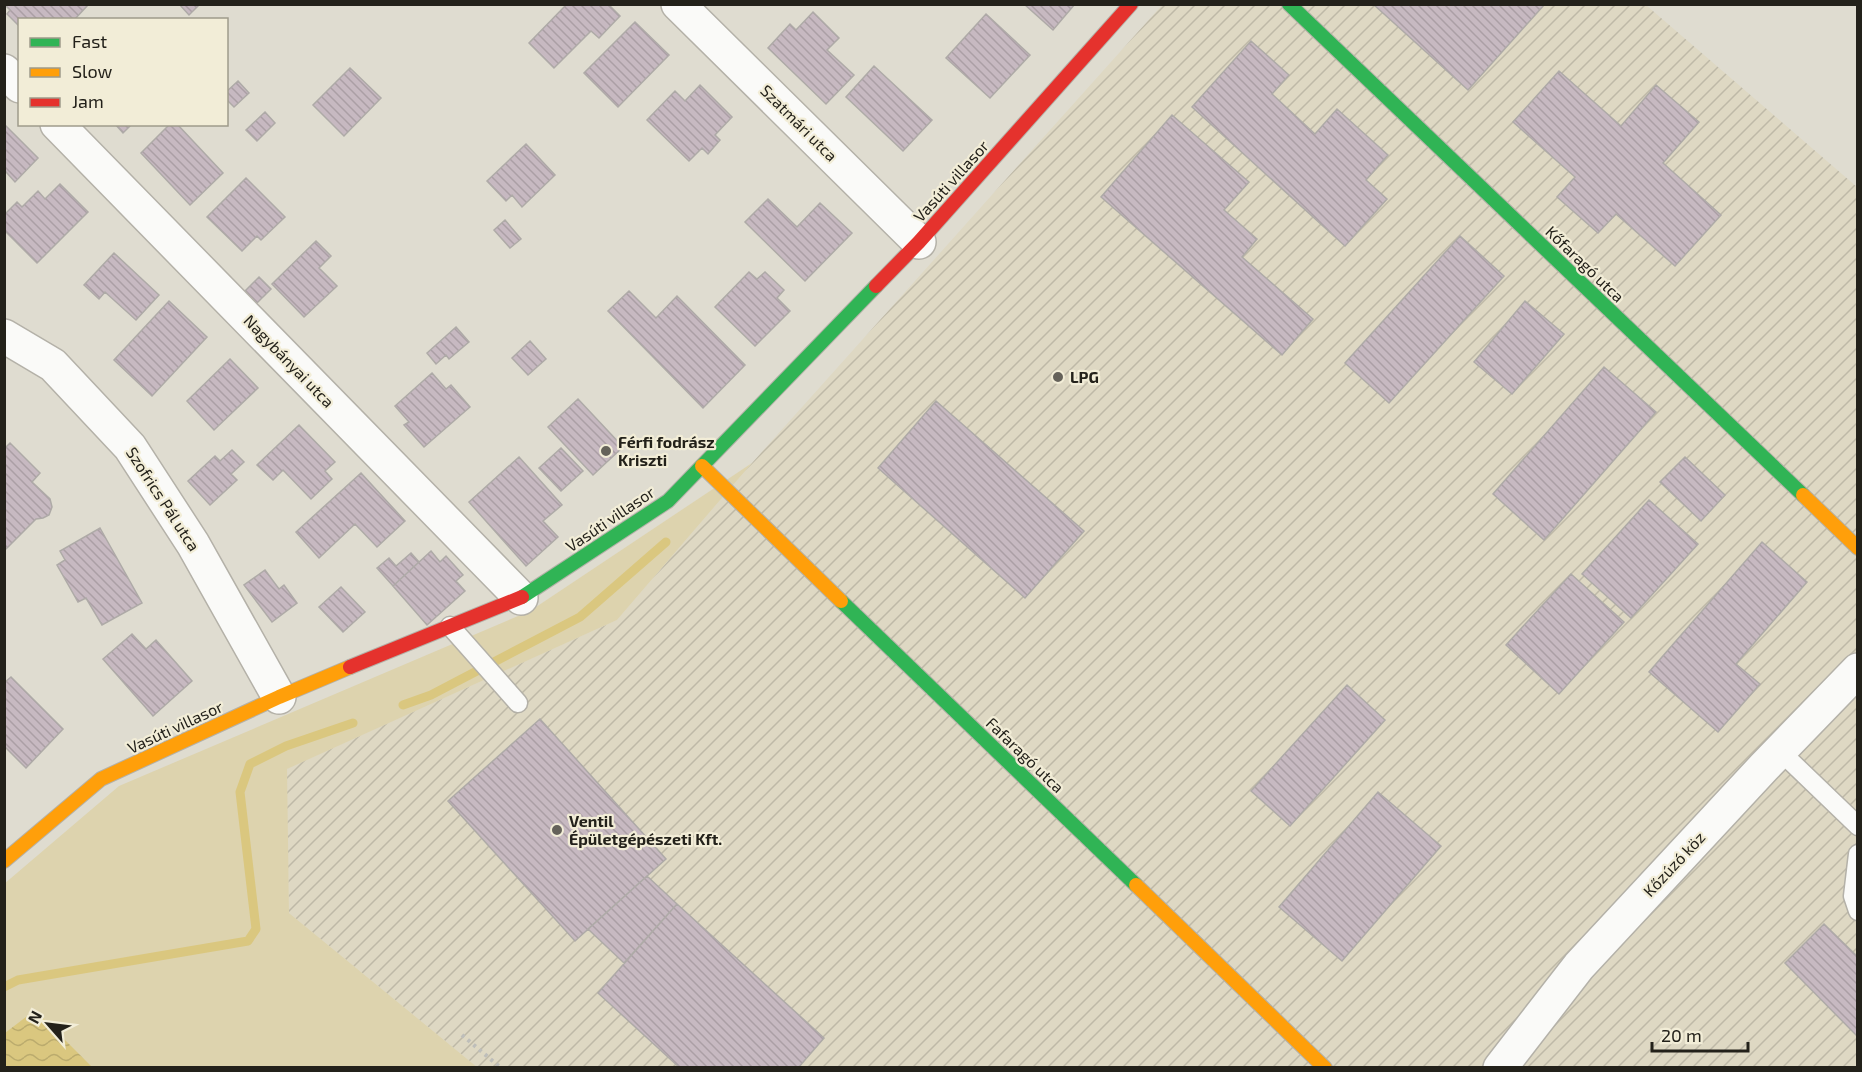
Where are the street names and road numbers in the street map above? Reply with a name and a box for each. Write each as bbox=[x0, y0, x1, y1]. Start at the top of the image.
street label: Szatmári utca bbox=[757, 80, 842, 165]
street label: Vasúti villasor bbox=[909, 136, 993, 225]
street label: Kőfaragó utca bbox=[1542, 221, 1629, 306]
street label: Nagybányai utca bbox=[240, 310, 338, 411]
street label: Szofrics Pál utca bbox=[123, 443, 204, 554]
street label: Vasúti villasor bbox=[562, 482, 658, 555]
street label: Vasúti villasor bbox=[124, 696, 226, 757]
street label: Fafaragó utca bbox=[983, 713, 1068, 796]
street label: Kőzúzó köz bbox=[1639, 827, 1708, 900]

